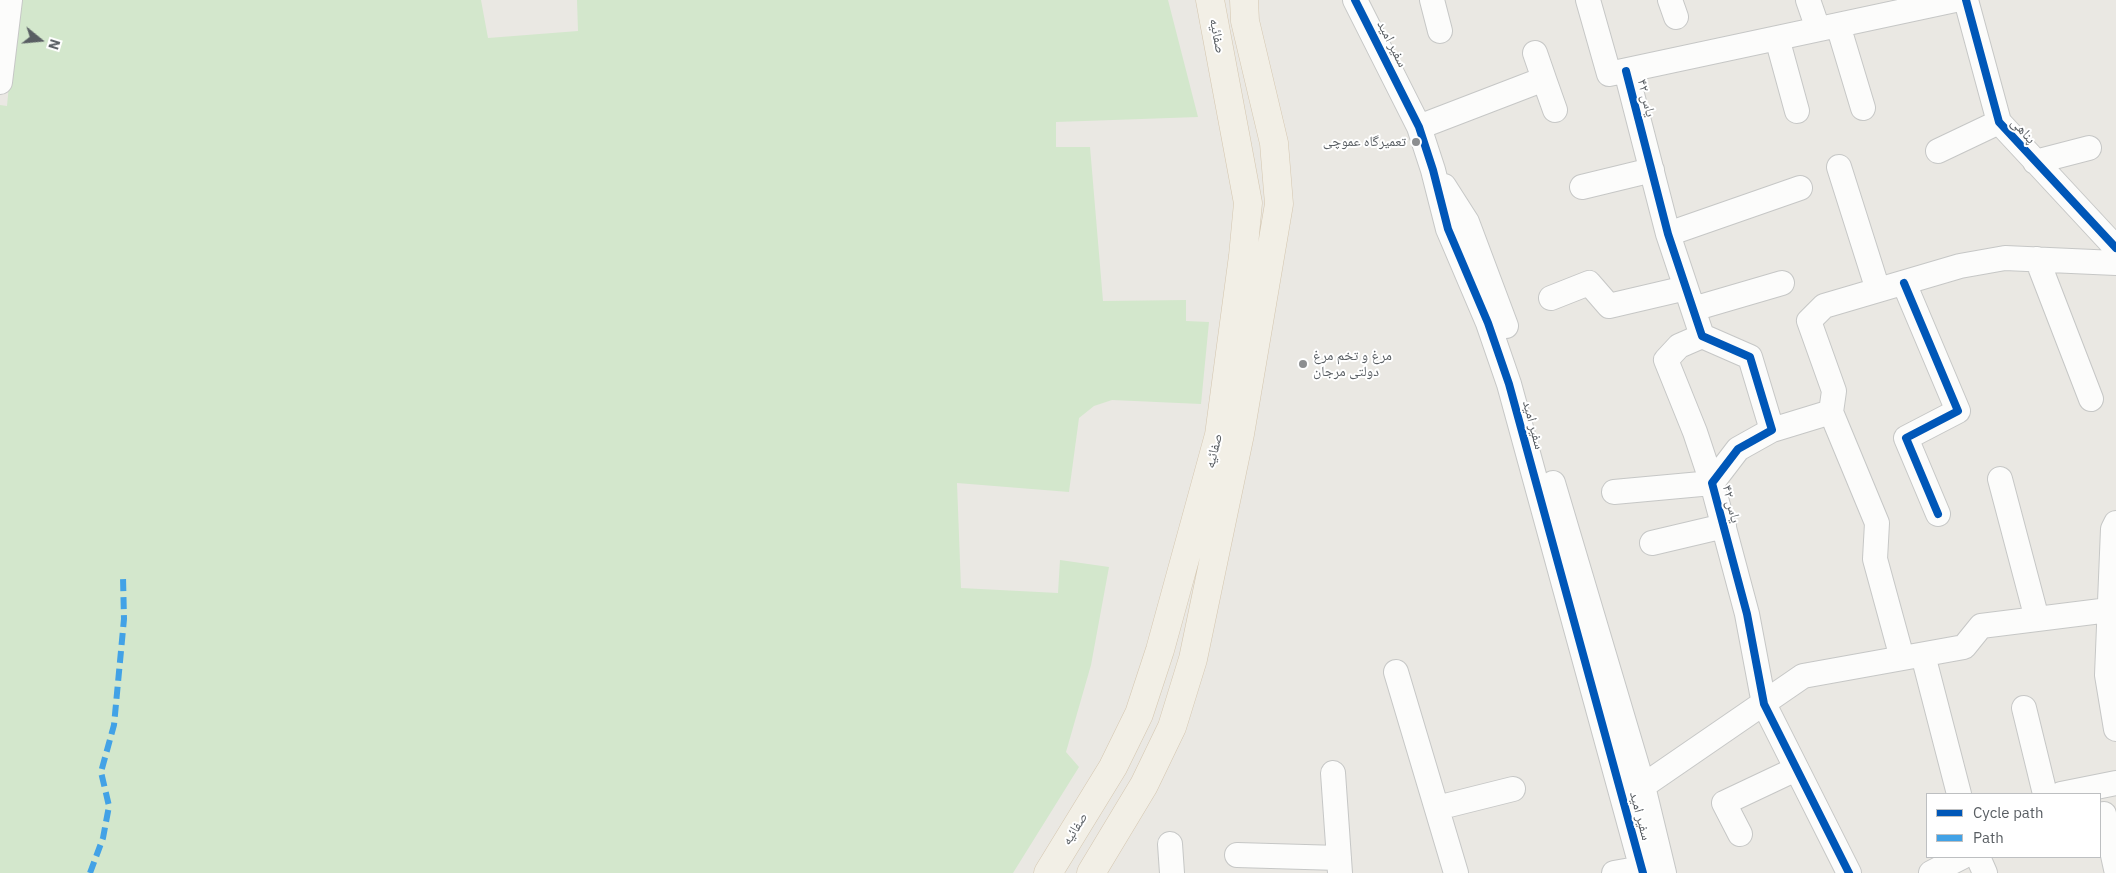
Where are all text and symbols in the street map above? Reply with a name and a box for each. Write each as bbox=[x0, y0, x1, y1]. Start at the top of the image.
north arrow bbox=[15, 15, 65, 65]
street label: صفائیه bbox=[1205, 17, 1229, 55]
street label: سفیر امید bbox=[1373, 18, 1411, 70]
text: N bbox=[44, 37, 64, 52]
street label: یاس ۴۲ bbox=[1633, 77, 1659, 119]
street label: پناهی bbox=[2007, 115, 2039, 147]
place label: تعمیرگاه عموچی bbox=[1323, 134, 1406, 150]
marker: تعمیرگاه عموچی bbox=[1410, 136, 1422, 148]
place label: مرغ و تخم مرغ دولتی مرجان bbox=[1313, 348, 1392, 381]
marker: مرغ و تخم مرغ دولتی مرجان bbox=[1297, 358, 1309, 370]
street label: سفیر امید bbox=[1518, 399, 1548, 451]
street label: صفائیه bbox=[1202, 432, 1226, 470]
street label: یاس ۴۲ bbox=[1718, 483, 1744, 525]
street label: سفیر امید bbox=[1625, 790, 1655, 842]
legend bbox=[1926, 793, 2101, 858]
text: Cycle path bbox=[1973, 803, 2044, 822]
street label: صفائیه bbox=[1059, 810, 1091, 848]
text: Path bbox=[1973, 828, 2004, 847]

